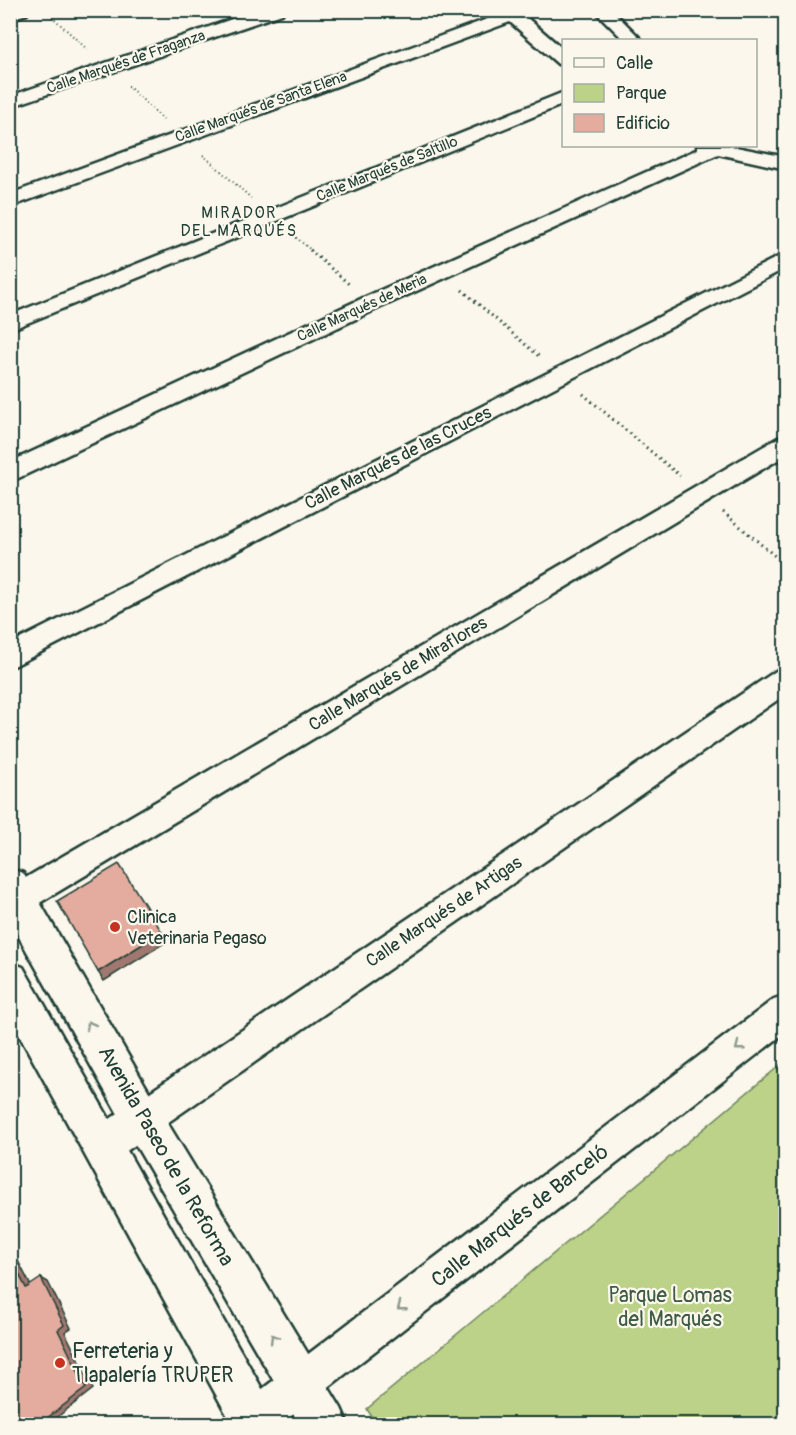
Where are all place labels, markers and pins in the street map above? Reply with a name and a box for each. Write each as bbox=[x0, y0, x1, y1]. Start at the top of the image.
place label: Clinica Veterinaria Pegaso bbox=[127, 906, 267, 950]
marker: Clinica Veterinaria Pegaso bbox=[108, 920, 122, 934]
place label: Ferreteria y Tlapalería TRUPER bbox=[72, 1338, 234, 1389]
marker: Ferreteria y Tlapalería TRUPER bbox=[53, 1356, 67, 1370]

